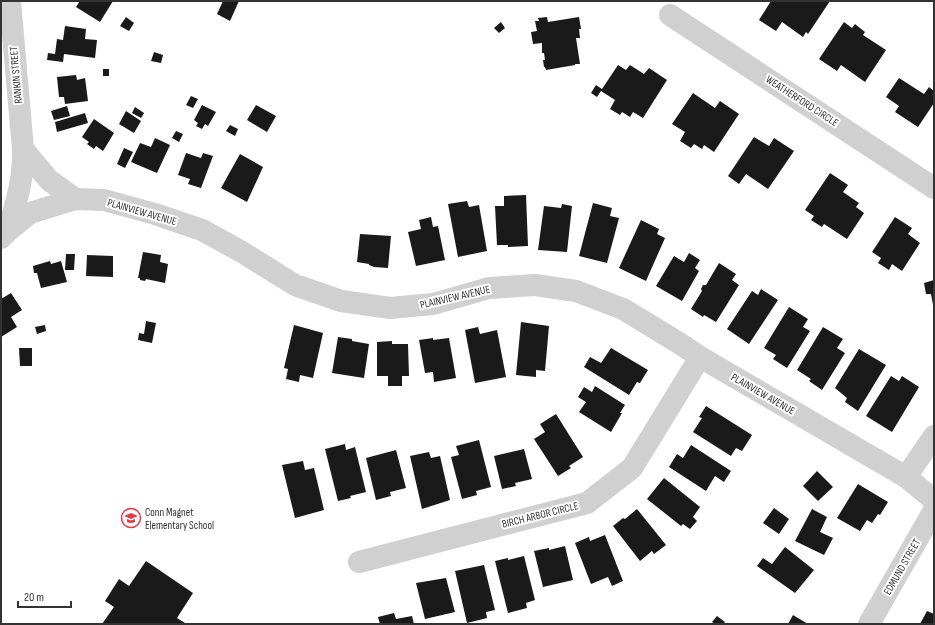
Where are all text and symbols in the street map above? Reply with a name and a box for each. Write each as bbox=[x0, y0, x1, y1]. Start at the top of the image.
street label: RANKIN STREET bbox=[7, 45, 25, 104]
street label: WEATHERFORD CIRCLE bbox=[763, 73, 841, 129]
street label: PLAINVIEW AVENUE bbox=[106, 196, 178, 228]
street label: PLAINVIEW AVENUE bbox=[419, 283, 491, 311]
street label: PLAINVIEW AVENUE bbox=[729, 371, 797, 417]
street label: BIRCH ARBOR CIRCLE bbox=[500, 499, 580, 531]
place label: Conn Magnet Elementary School bbox=[145, 506, 214, 532]
school or university icon: Conn Magnet Elementary School bbox=[120, 507, 142, 529]
street label: EDMUND STREET bbox=[881, 536, 923, 597]
scale bar bbox=[18, 583, 71, 609]
text: 20 m bbox=[24, 590, 44, 605]

